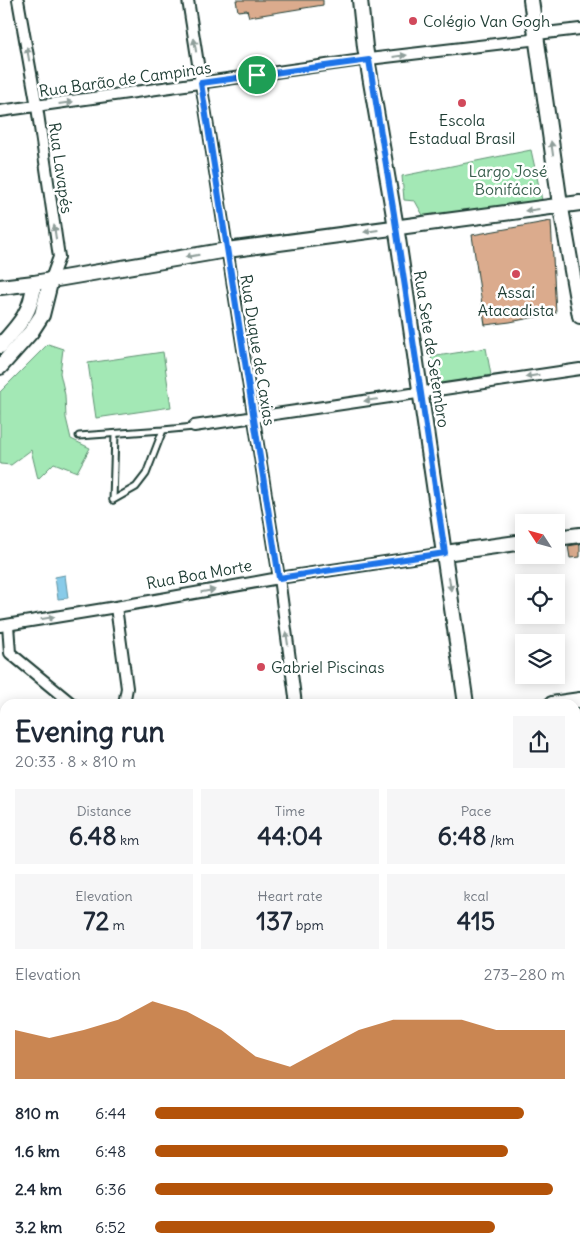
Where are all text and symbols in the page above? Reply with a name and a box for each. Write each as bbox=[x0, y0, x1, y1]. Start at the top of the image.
place label: Colégio Van Gogh bbox=[423, 11, 550, 31]
marker: Colégio Van Gogh bbox=[407, 15, 419, 27]
one-way arrow bbox=[190, 37, 198, 53]
one-way arrow bbox=[23, 46, 31, 62]
one-way arrow bbox=[392, 52, 408, 60]
pin bbox=[236, 54, 278, 96]
street label: Rua Barão de Campinas bbox=[38, 57, 212, 101]
icon: arrive bbox=[243, 61, 271, 89]
marker: Escola Estadual Brasil bbox=[456, 97, 468, 109]
one-way arrow bbox=[58, 98, 74, 106]
place label: Escola Estadual Brasil bbox=[409, 110, 515, 148]
street label: Rua Lavapés bbox=[45, 121, 77, 215]
one-way arrow bbox=[548, 139, 556, 155]
park label: Largo José Bonifácio bbox=[469, 161, 547, 199]
one-way arrow bbox=[523, 206, 539, 214]
one-way arrow bbox=[51, 224, 59, 240]
one-way arrow bbox=[362, 227, 378, 235]
one-way arrow bbox=[184, 252, 200, 260]
marker: Assaí Atacadista bbox=[510, 268, 522, 280]
street label: Rua Sete de Setembro bbox=[410, 269, 454, 429]
street label: Rua Duque de Caxias bbox=[236, 273, 280, 427]
place label: Assaí Atacadista bbox=[478, 282, 554, 320]
one-way arrow bbox=[523, 373, 539, 381]
one-way arrow bbox=[363, 397, 379, 405]
north arrow bbox=[515, 514, 565, 564]
map controls bbox=[515, 514, 565, 684]
street label: Rua Boa Morte bbox=[145, 555, 253, 593]
button: locate bbox=[515, 574, 565, 624]
one-way arrow bbox=[446, 577, 454, 593]
one-way arrow bbox=[201, 586, 217, 594]
one-way arrow bbox=[40, 614, 56, 622]
one-way arrow bbox=[283, 630, 291, 646]
button: layers bbox=[515, 634, 565, 684]
place label: Gabriel Piscinas bbox=[271, 657, 385, 677]
marker: Gabriel Piscinas bbox=[255, 661, 267, 673]
text: Evening run bbox=[15, 714, 165, 750]
button: share bbox=[513, 716, 565, 768]
text: 20:33 · 8 × 810 m bbox=[15, 751, 136, 771]
text: Distance bbox=[77, 802, 131, 820]
text: Time bbox=[275, 802, 305, 820]
text: Pace bbox=[461, 802, 491, 820]
text: 6.48 bbox=[69, 820, 117, 852]
text: 44:04 bbox=[257, 820, 323, 852]
text: 6:48 bbox=[438, 820, 487, 852]
text: km bbox=[117, 831, 139, 849]
text: /km bbox=[487, 831, 514, 849]
text: Elevation bbox=[75, 887, 133, 905]
text: Heart rate bbox=[258, 887, 322, 905]
text: kcal bbox=[463, 887, 489, 905]
text: 72 bbox=[83, 905, 109, 937]
text: 137 bbox=[256, 905, 293, 937]
text: 415 bbox=[457, 905, 495, 937]
text: m bbox=[109, 916, 125, 934]
text: bpm bbox=[293, 916, 324, 934]
text: Elevation bbox=[15, 964, 81, 984]
text: 273–280 m bbox=[484, 964, 565, 984]
text: 810 m bbox=[15, 1103, 59, 1123]
text: 6:44 bbox=[95, 1103, 126, 1123]
text: 1.6 km bbox=[15, 1141, 60, 1161]
text: 6:48 bbox=[95, 1141, 126, 1161]
text: 2.4 km bbox=[15, 1179, 62, 1199]
text: 6:36 bbox=[95, 1179, 126, 1199]
text: 3.2 km bbox=[15, 1217, 62, 1237]
text: 6:52 bbox=[95, 1217, 126, 1237]

